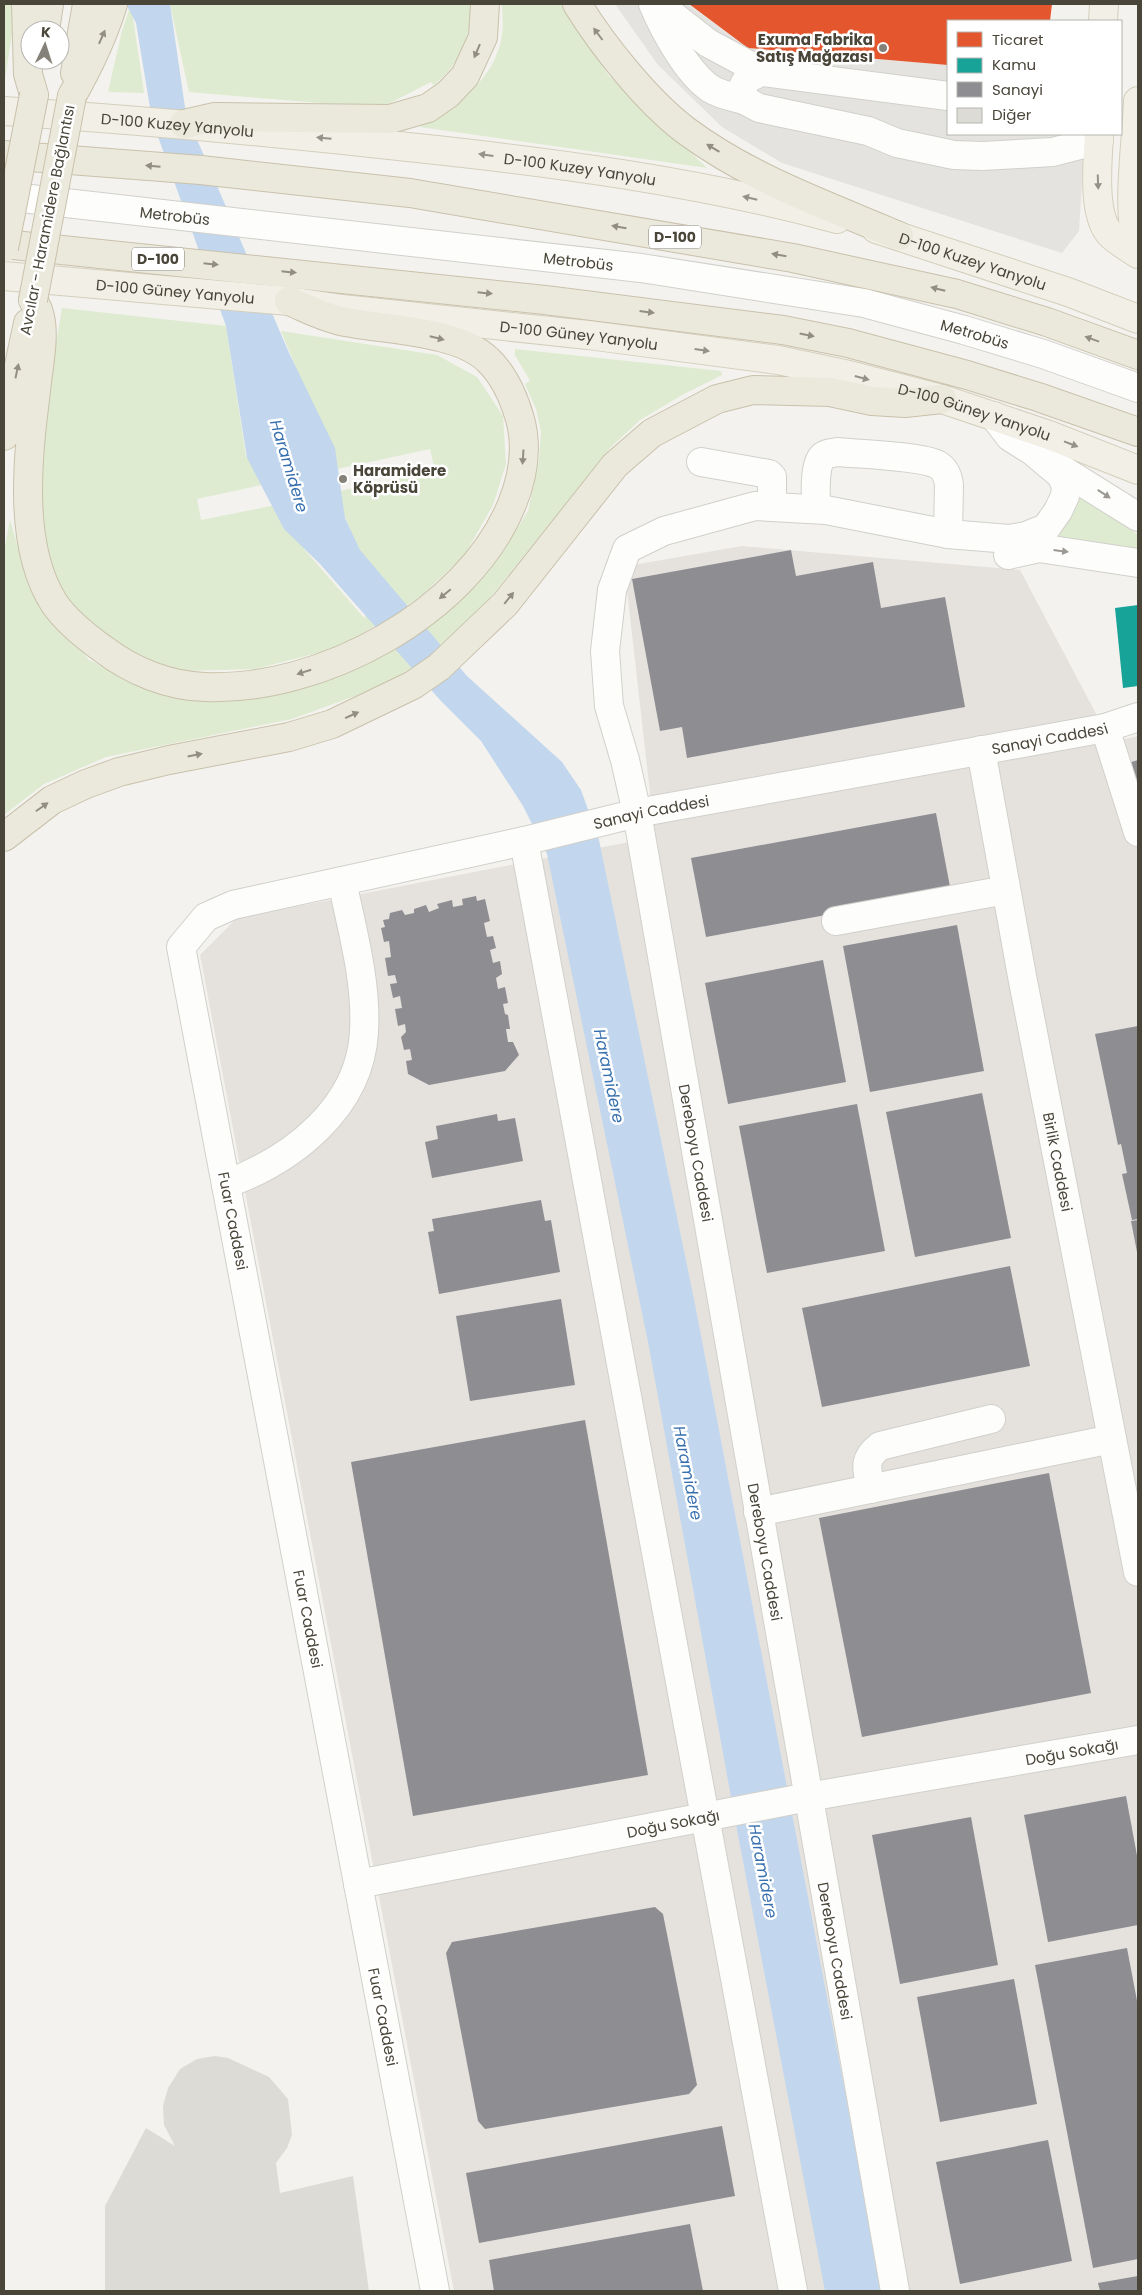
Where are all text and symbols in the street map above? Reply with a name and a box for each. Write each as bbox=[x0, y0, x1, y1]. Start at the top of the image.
north arrow bbox=[20, 20, 70, 70]
legend bbox=[947, 20, 1122, 135]
text: K bbox=[40, 22, 52, 42]
one-way arrow bbox=[592, 28, 603, 41]
place label: Exuma Fabrika Satış Mağazası bbox=[756, 29, 873, 67]
text: Ticaret bbox=[992, 29, 1043, 50]
one-way arrow bbox=[98, 30, 106, 44]
marker: Exuma Fabrika Satış Mağazası bbox=[877, 42, 889, 54]
one-way arrow bbox=[472, 44, 480, 58]
text: Kamu bbox=[992, 54, 1036, 75]
text: Sanayi bbox=[992, 79, 1043, 100]
street label: Avcılar - Haramidere Bağlantısı bbox=[14, 103, 80, 337]
text: Diğer bbox=[992, 104, 1032, 125]
street label: D-100 Kuzey Yanyolu bbox=[100, 108, 255, 142]
one-way arrow bbox=[316, 134, 332, 142]
one-way arrow bbox=[706, 143, 719, 152]
street label: D-100 Kuzey Yanyolu bbox=[503, 147, 658, 190]
one-way arrow bbox=[477, 151, 493, 159]
one-way arrow bbox=[144, 162, 160, 170]
one-way arrow bbox=[1095, 175, 1103, 191]
one-way arrow bbox=[742, 194, 757, 202]
street label: Metrobüs bbox=[139, 201, 211, 230]
one-way arrow bbox=[610, 223, 626, 231]
road number: D-100 bbox=[649, 226, 701, 248]
street label: D-100 Kuzey Yanyolu bbox=[897, 227, 1049, 295]
street label: Metrobüs bbox=[542, 247, 615, 275]
road number: D-100 bbox=[132, 248, 184, 270]
one-way arrow bbox=[771, 250, 787, 258]
one-way arrow bbox=[203, 260, 219, 268]
one-way arrow bbox=[281, 268, 297, 276]
street label: D-100 Güney Yanyolu bbox=[95, 274, 256, 308]
one-way arrow bbox=[930, 285, 945, 293]
one-way arrow bbox=[477, 289, 493, 297]
one-way arrow bbox=[639, 308, 655, 316]
street label: Metrobüs bbox=[938, 314, 1012, 354]
street label: D-100 Güney Yanyolu bbox=[499, 315, 659, 355]
one-way arrow bbox=[800, 331, 815, 339]
one-way arrow bbox=[430, 334, 445, 342]
one-way arrow bbox=[1085, 335, 1100, 342]
one-way arrow bbox=[694, 346, 710, 354]
one-way arrow bbox=[14, 363, 22, 379]
one-way arrow bbox=[855, 374, 870, 382]
street label: D-100 Güney Yanyolu bbox=[896, 378, 1054, 445]
water label: Haramidere bbox=[264, 417, 314, 515]
one-way arrow bbox=[1064, 440, 1079, 448]
one-way arrow bbox=[519, 449, 527, 465]
place label: Haramidere Köprüsü bbox=[353, 460, 446, 498]
marker: Haramidere Köprüsü bbox=[337, 473, 349, 485]
one-way arrow bbox=[1097, 489, 1110, 499]
one-way arrow bbox=[1054, 547, 1070, 555]
one-way arrow bbox=[439, 589, 452, 600]
one-way arrow bbox=[503, 592, 514, 605]
one-way arrow bbox=[297, 669, 312, 677]
one-way arrow bbox=[345, 711, 359, 719]
street label: Sanayi Caddesi bbox=[990, 717, 1111, 759]
one-way arrow bbox=[187, 751, 203, 759]
street label: Sanayi Caddesi bbox=[591, 790, 711, 834]
one-way arrow bbox=[35, 802, 49, 812]
water label: Haramidere bbox=[588, 1027, 630, 1125]
street label: Dereboyu Caddesi bbox=[674, 1083, 718, 1223]
street label: Birlik Caddesi bbox=[1038, 1110, 1078, 1213]
street label: Fuar Caddesi bbox=[213, 1170, 253, 1272]
water label: Haramidere bbox=[668, 1424, 708, 1522]
street label: Dereboyu Caddesi bbox=[743, 1482, 787, 1622]
street label: Fuar Caddesi bbox=[288, 1568, 328, 1670]
street label: Doğu Sokağı bbox=[1024, 1733, 1120, 1770]
street label: Doğu Sokağı bbox=[625, 1804, 721, 1842]
water label: Haramidere bbox=[743, 1822, 783, 1920]
street label: Dereboyu Caddesi bbox=[813, 1881, 857, 2021]
street label: Fuar Caddesi bbox=[363, 1966, 403, 2068]

